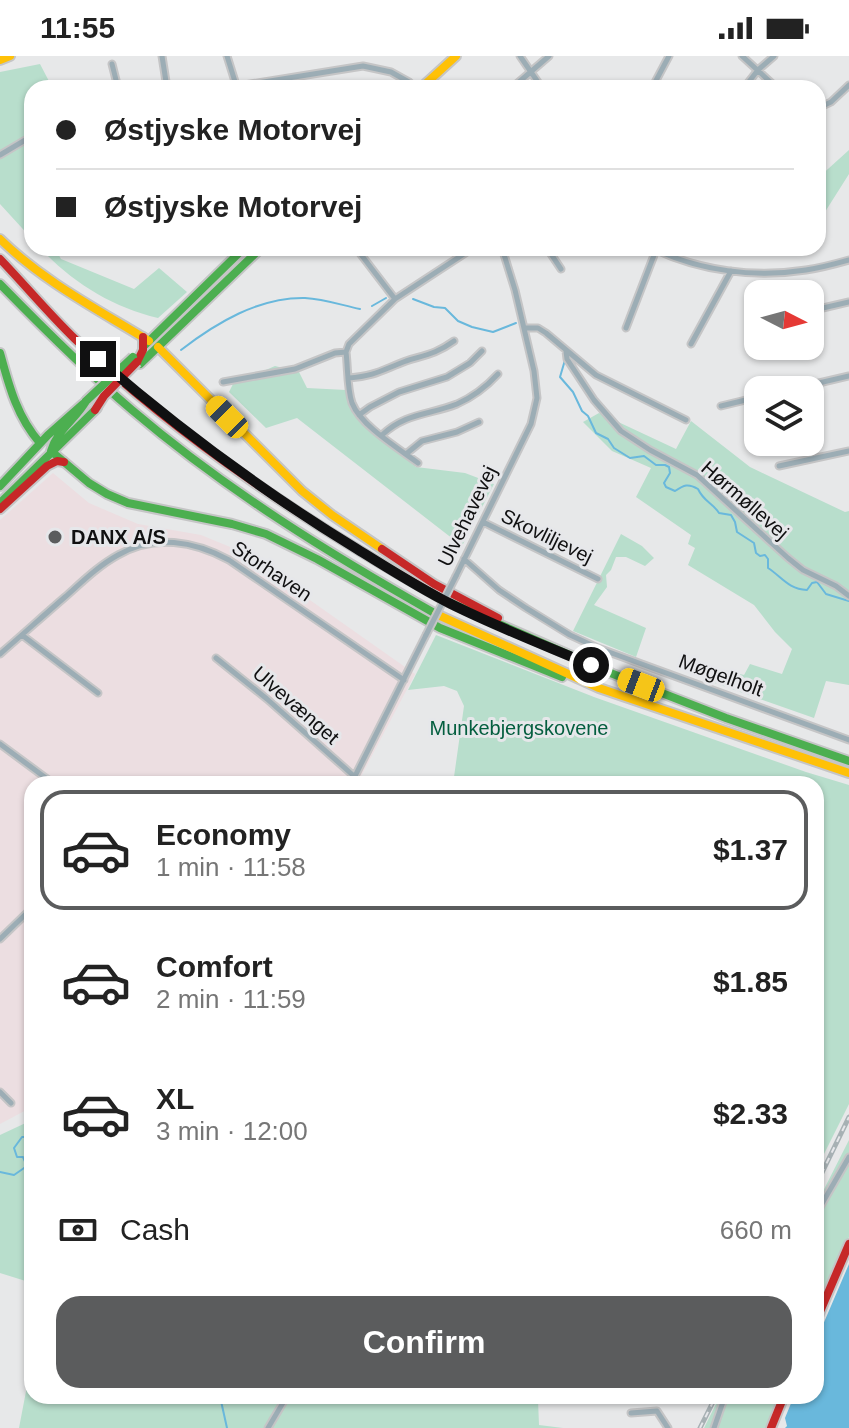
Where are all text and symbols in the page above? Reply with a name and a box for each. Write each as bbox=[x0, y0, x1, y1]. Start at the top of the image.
text: 11:55 bbox=[40, 11, 115, 44]
text: Østjyske Motorvej bbox=[104, 113, 362, 146]
text: Østjyske Motorvej bbox=[104, 190, 362, 223]
north arrow bbox=[744, 280, 824, 360]
map controls bbox=[744, 280, 824, 456]
route end bbox=[80, 341, 116, 377]
button: layers bbox=[744, 376, 824, 456]
car bbox=[202, 392, 252, 442]
street label: Hørmøllevej bbox=[697, 456, 793, 544]
street label: Ulvehavevej bbox=[433, 462, 501, 570]
street label: Skovliljevej bbox=[498, 504, 596, 568]
place label: DANX A/S bbox=[71, 526, 166, 548]
marker: DANX A/S bbox=[46, 528, 64, 546]
street label: Storhaven bbox=[228, 536, 316, 606]
route start bbox=[573, 647, 609, 683]
street label: Møgelholt bbox=[676, 650, 766, 701]
street label: Ulvevænget bbox=[249, 662, 344, 749]
car bbox=[614, 665, 668, 705]
park label: Munkebjergskovene bbox=[430, 717, 609, 739]
icon: car bbox=[60, 814, 132, 886]
text: Economy bbox=[156, 818, 291, 851]
text: $1.37 bbox=[713, 833, 788, 866]
text: 1 min · 11:58 bbox=[156, 852, 306, 882]
icon: car bbox=[60, 946, 132, 1018]
text: Comfort bbox=[156, 950, 273, 983]
text: $1.85 bbox=[713, 965, 788, 998]
text: 2 min · 11:59 bbox=[156, 984, 306, 1014]
icon: car bbox=[60, 1078, 132, 1150]
text: XL bbox=[156, 1082, 194, 1115]
text: $2.33 bbox=[713, 1097, 788, 1130]
text: 3 min · 12:00 bbox=[156, 1116, 308, 1146]
icon: cash bbox=[56, 1208, 100, 1252]
text: Cash bbox=[120, 1213, 190, 1246]
text: 660 m bbox=[720, 1215, 792, 1245]
button: Confirm bbox=[56, 1296, 792, 1388]

